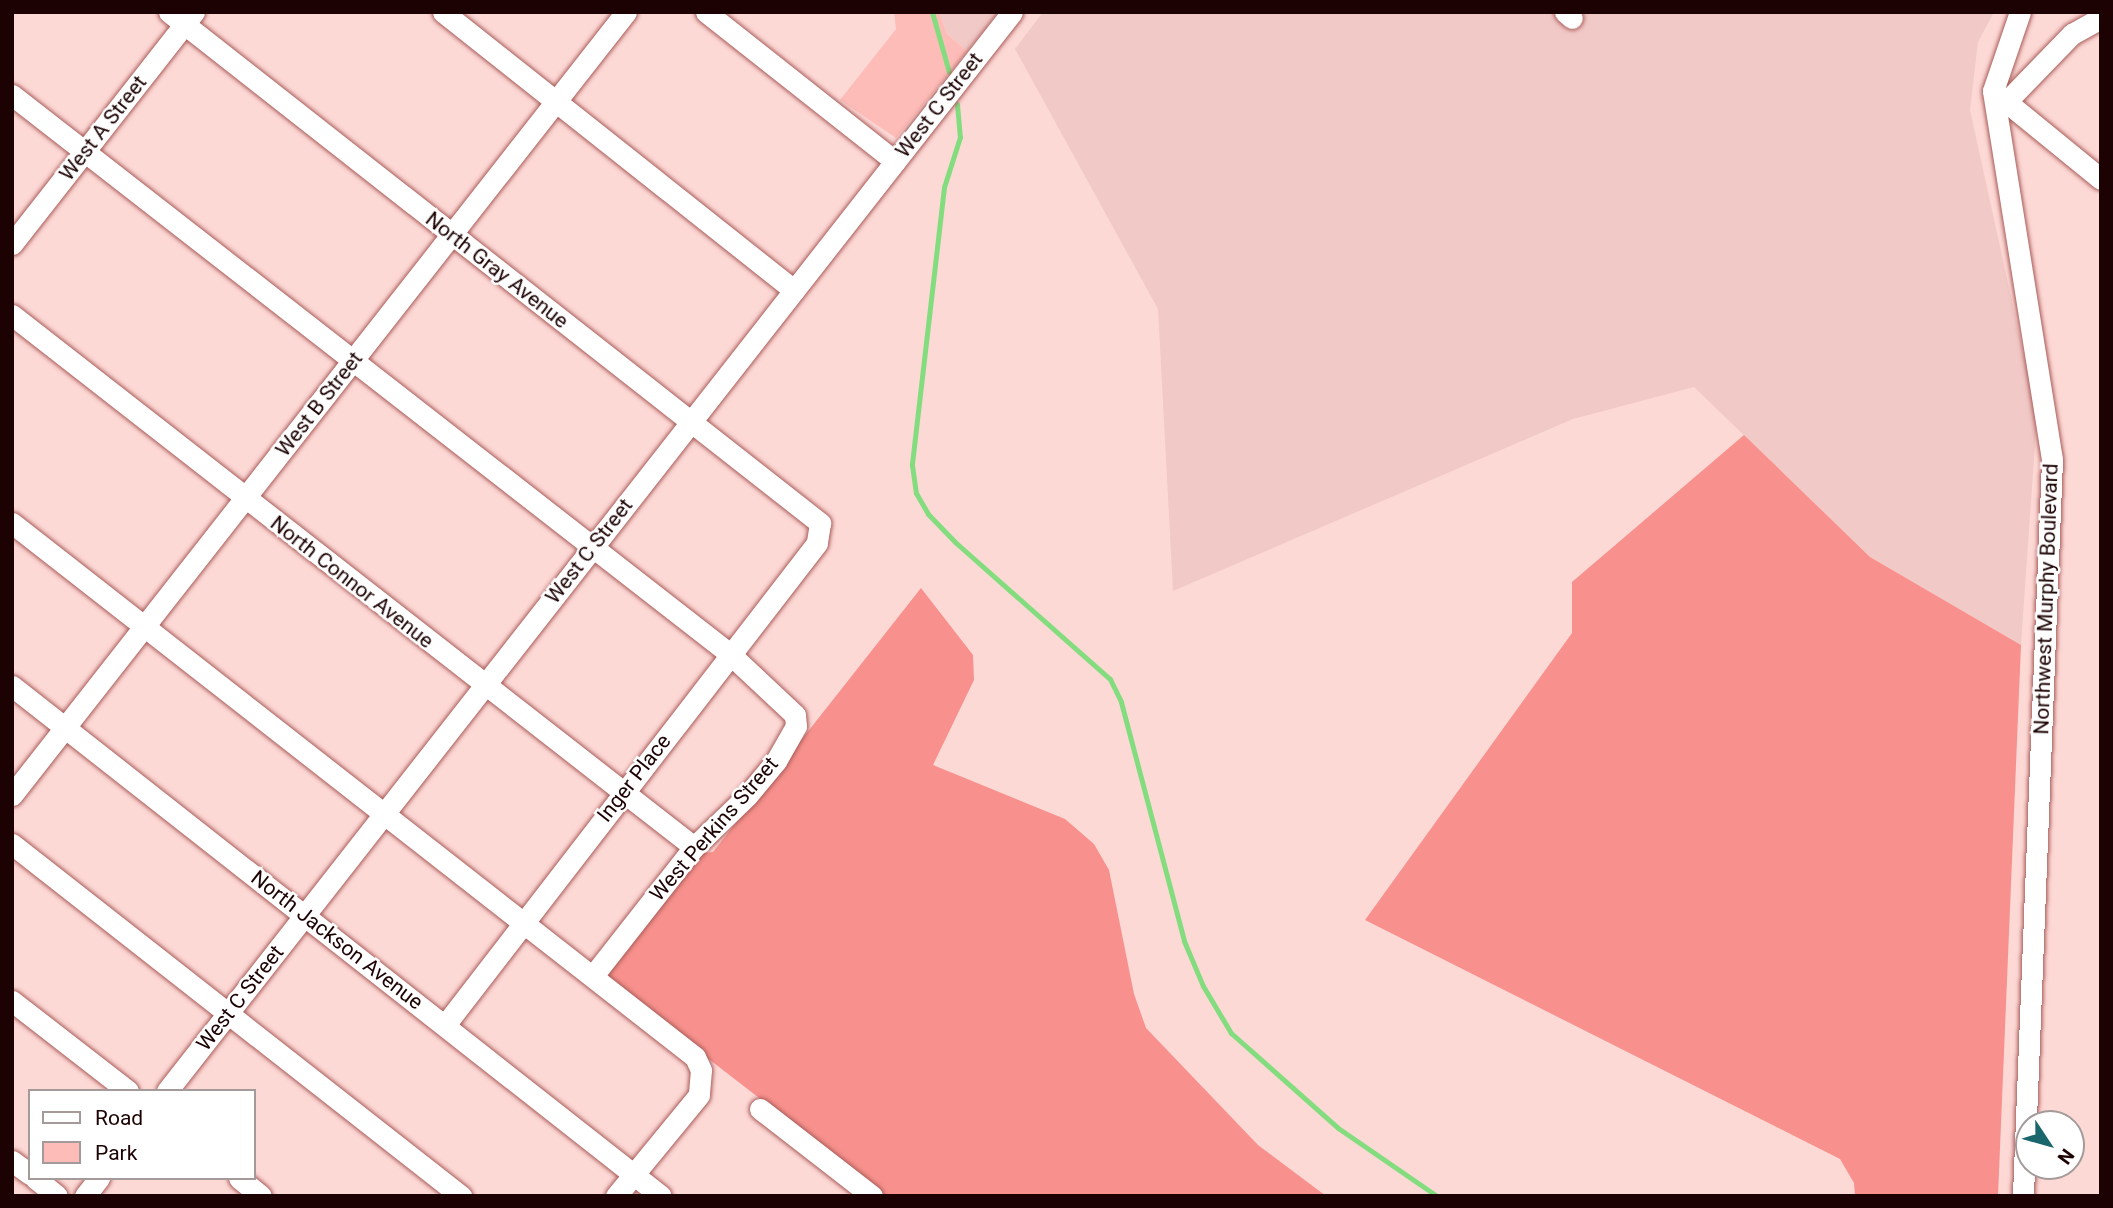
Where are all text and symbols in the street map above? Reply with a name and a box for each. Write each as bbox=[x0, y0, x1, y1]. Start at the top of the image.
street label: West C Street bbox=[890, 47, 988, 163]
street label: West A Street bbox=[54, 70, 152, 186]
street label: North Gray Avenue bbox=[421, 206, 573, 334]
street label: West B Street bbox=[270, 347, 368, 461]
street label: Northwest Murphy Boulevard bbox=[2029, 463, 2063, 735]
street label: West C Street bbox=[540, 493, 638, 609]
street label: North Connor Avenue bbox=[265, 510, 439, 654]
street label: Inger Place bbox=[592, 729, 676, 827]
street label: West Perkins Street bbox=[645, 752, 783, 906]
street label: North Jackson Avenue bbox=[246, 865, 428, 1015]
street label: West C Street bbox=[191, 940, 289, 1056]
legend bbox=[28, 1089, 256, 1180]
text: Road bbox=[95, 1106, 143, 1130]
north arrow bbox=[2015, 1110, 2085, 1180]
text: Park bbox=[95, 1141, 137, 1165]
text: N bbox=[2053, 1144, 2079, 1169]

